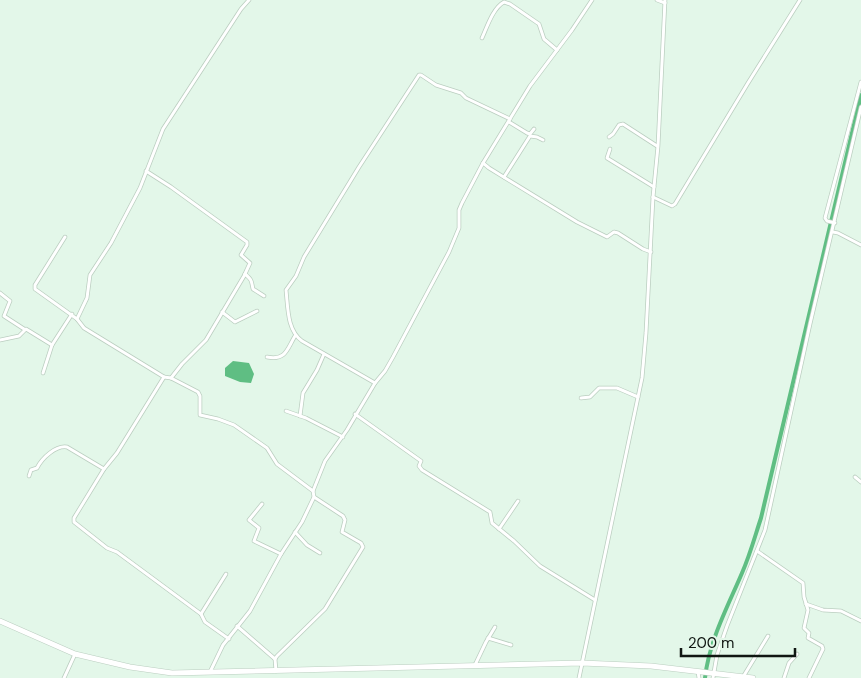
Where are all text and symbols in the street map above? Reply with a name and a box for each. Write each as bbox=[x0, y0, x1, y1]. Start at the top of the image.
scale bar bbox=[681, 626, 795, 658]
text: 200 m bbox=[688, 633, 734, 653]

